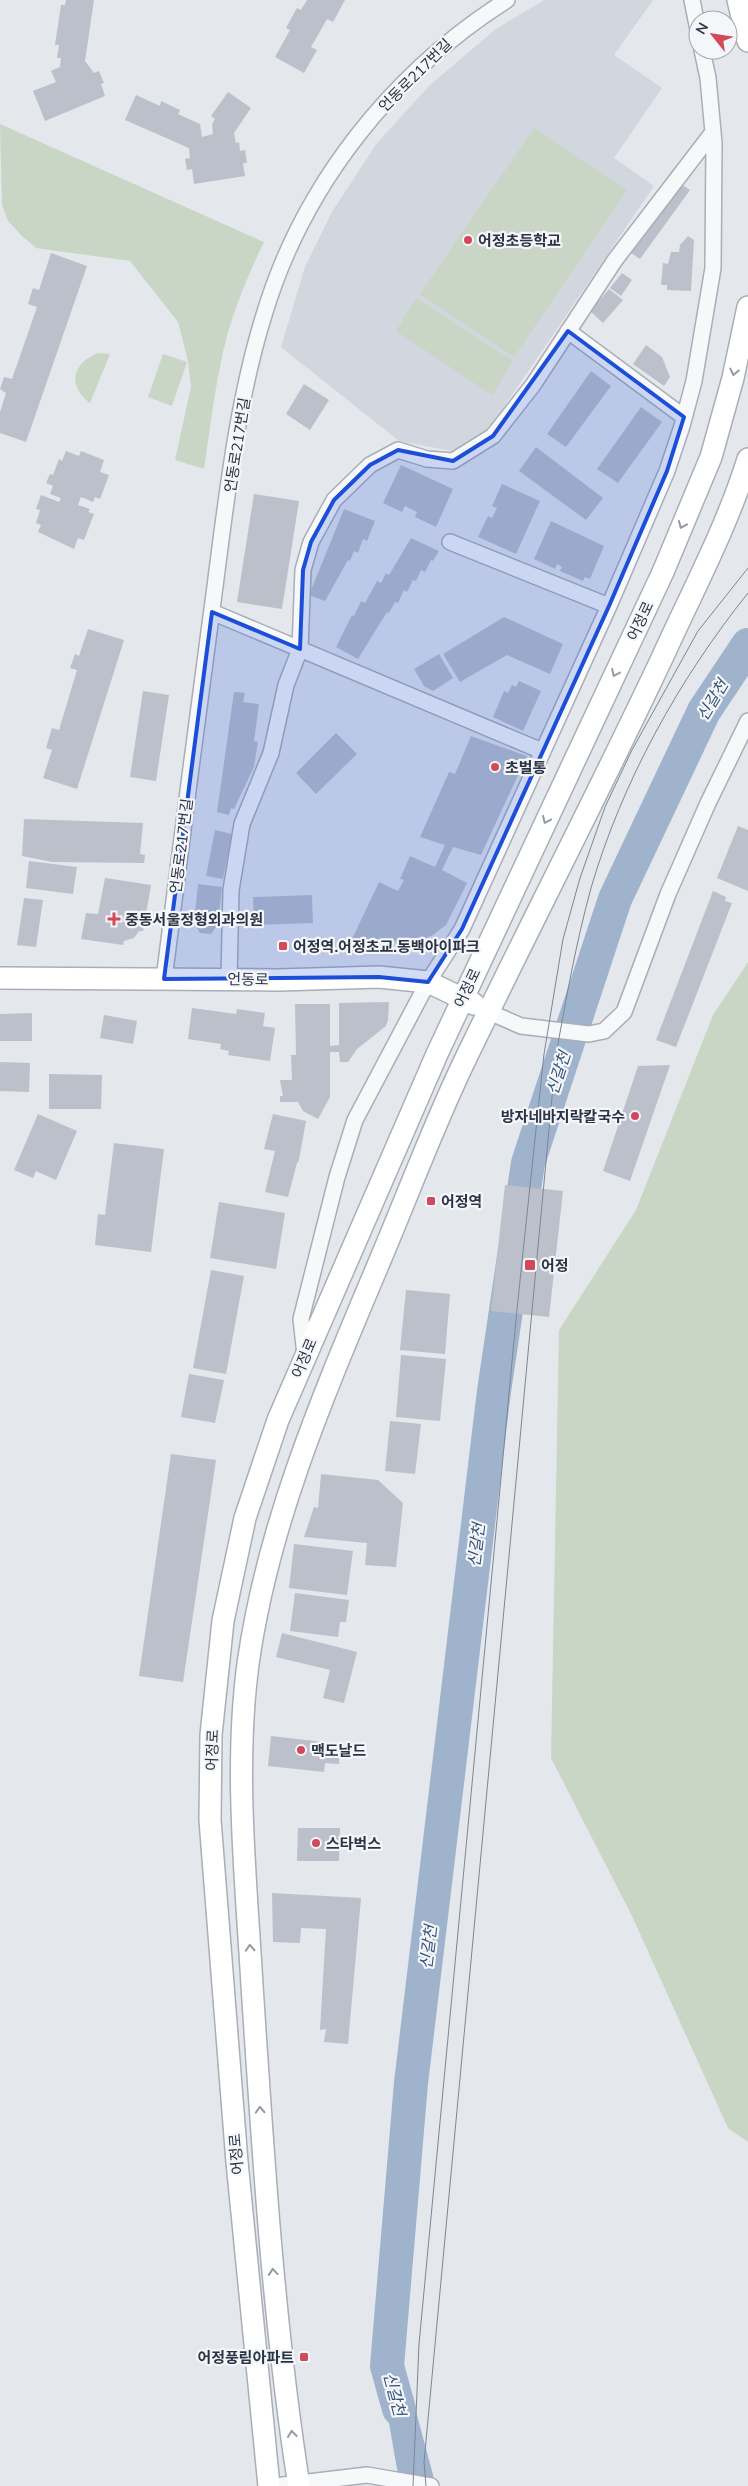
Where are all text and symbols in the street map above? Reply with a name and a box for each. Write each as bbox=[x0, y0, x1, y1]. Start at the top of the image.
north arrow bbox=[688, 10, 738, 60]
text: N bbox=[691, 19, 712, 38]
street label: 언동로217번길 bbox=[374, 34, 456, 116]
place label: 어정초등학교 bbox=[478, 231, 561, 250]
marker: 어정초등학교 bbox=[462, 234, 474, 246]
one-way arrow bbox=[730, 367, 740, 376]
street label: 언동로217번길 bbox=[220, 396, 254, 494]
one-way arrow bbox=[678, 520, 689, 529]
street label: 어정로 bbox=[623, 598, 657, 644]
one-way arrow bbox=[611, 668, 621, 677]
water label: 신갈천 bbox=[692, 674, 733, 724]
place label: 초벌통 bbox=[505, 758, 547, 777]
marker: 초벌통 bbox=[489, 761, 501, 773]
street label: 언동로217번길 bbox=[166, 797, 196, 895]
one-way arrow bbox=[541, 815, 552, 824]
place label: 중동서울정형외과의원 bbox=[125, 910, 263, 929]
marker: 중동서울정형외과의원 bbox=[107, 912, 121, 926]
place label: 어정역.어정초교.동백아이파크 bbox=[293, 937, 480, 956]
marker: 어정역.어정초교.동백아이파크 bbox=[277, 940, 289, 952]
street label: 어정로 bbox=[450, 965, 484, 1011]
street label: 언동로 bbox=[227, 969, 269, 989]
water label: 신갈천 bbox=[542, 1047, 575, 1097]
place label: 방자네바지락칼국수 bbox=[501, 1107, 625, 1126]
marker: 방자네바지락칼국수 bbox=[629, 1110, 641, 1122]
place label: 어정역 bbox=[441, 1192, 482, 1211]
marker: 어정역 bbox=[425, 1195, 437, 1207]
place label: 어정 bbox=[541, 1256, 569, 1275]
marker: 어정 bbox=[523, 1258, 537, 1272]
street label: 어정로 bbox=[287, 1335, 321, 1381]
water label: 신갈천 bbox=[463, 1520, 489, 1568]
street label: 어정로 bbox=[202, 1729, 222, 1771]
place label: 맥도날드 bbox=[311, 1741, 366, 1760]
marker: 맥도날드 bbox=[295, 1744, 307, 1756]
place label: 스타벅스 bbox=[326, 1834, 381, 1853]
marker: 스타벅스 bbox=[310, 1837, 322, 1849]
water label: 신갈천 bbox=[415, 1922, 441, 1970]
one-way arrow bbox=[245, 1944, 256, 1952]
one-way arrow bbox=[255, 2106, 266, 2114]
street label: 어정로 bbox=[225, 2133, 247, 2175]
one-way arrow bbox=[268, 2268, 279, 2276]
place label: 어정풍림아파트 bbox=[197, 2348, 294, 2367]
marker: 어정풍림아파트 bbox=[298, 2351, 310, 2363]
water label: 신갈천 bbox=[380, 2370, 411, 2420]
one-way arrow bbox=[287, 2429, 298, 2437]

